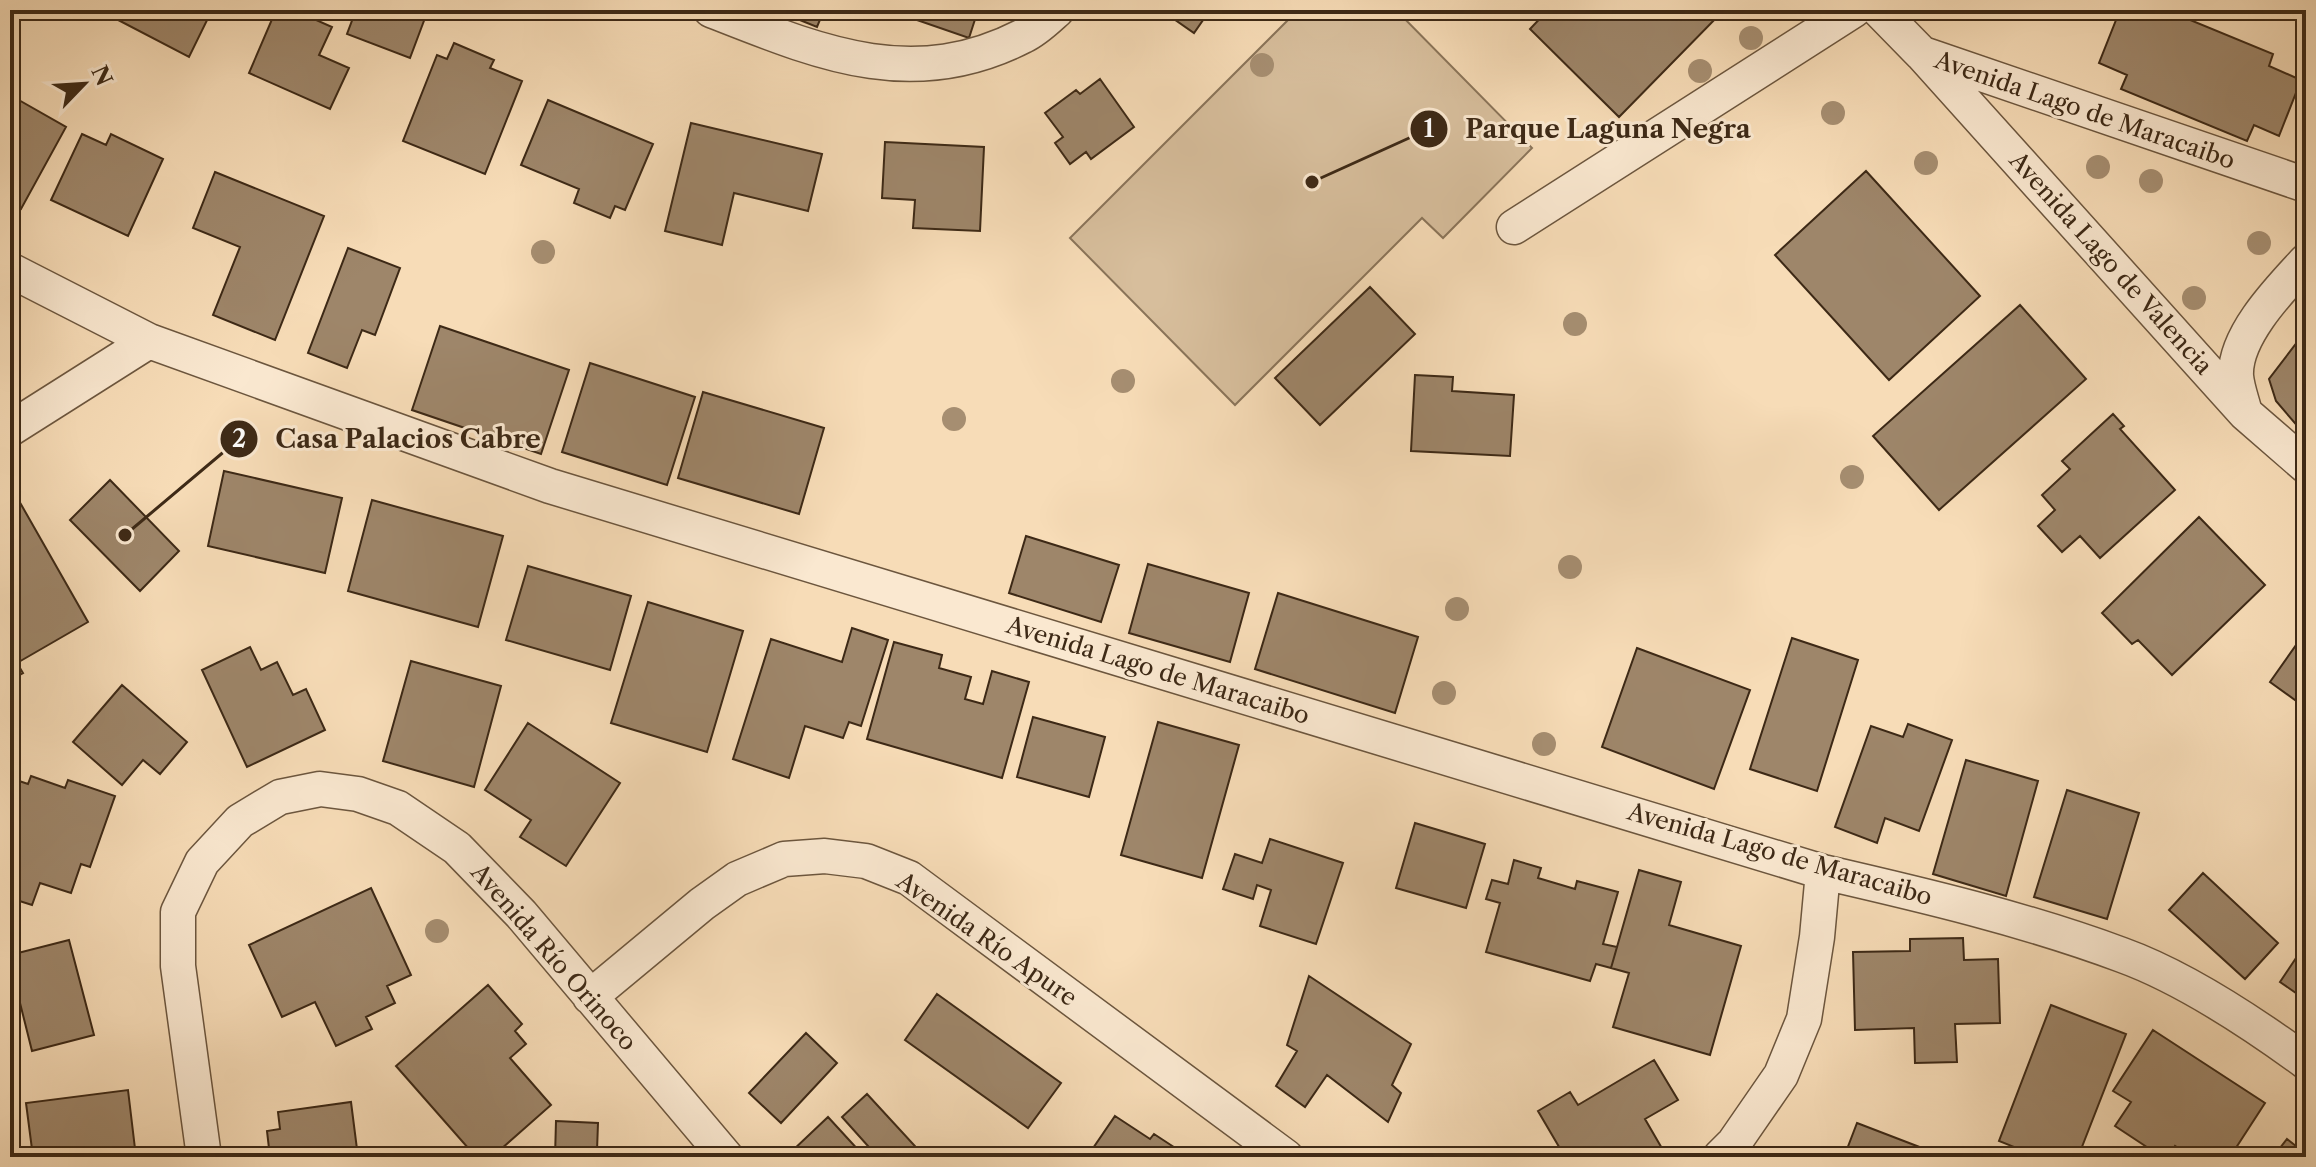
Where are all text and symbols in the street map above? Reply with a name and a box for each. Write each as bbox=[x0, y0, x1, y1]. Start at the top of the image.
north arrow bbox=[44, 44, 124, 124]
street label: Avenida Lago de Maracaibo bbox=[1930, 45, 2239, 175]
text: N bbox=[85, 61, 118, 90]
callout: Parque Laguna Negra bbox=[1409, 104, 1766, 154]
text: Parque Laguna Negra bbox=[1465, 113, 1752, 145]
text: 1 bbox=[1424, 114, 1435, 143]
street label: Avenida Lago de Valencia bbox=[2003, 145, 2219, 380]
callout: Casa Palacios Cabre bbox=[219, 414, 557, 464]
text: Casa Palacios Cabre bbox=[275, 423, 541, 455]
text: 2 bbox=[232, 424, 246, 453]
street label: Avenida Lago de Maracaibo bbox=[1002, 610, 1313, 730]
street label: Avenida Lago de Maracaibo bbox=[1623, 796, 1936, 911]
street label: Avenida Río Orinoco bbox=[464, 857, 643, 1056]
street label: Avenida Río Apure bbox=[890, 865, 1083, 1012]

